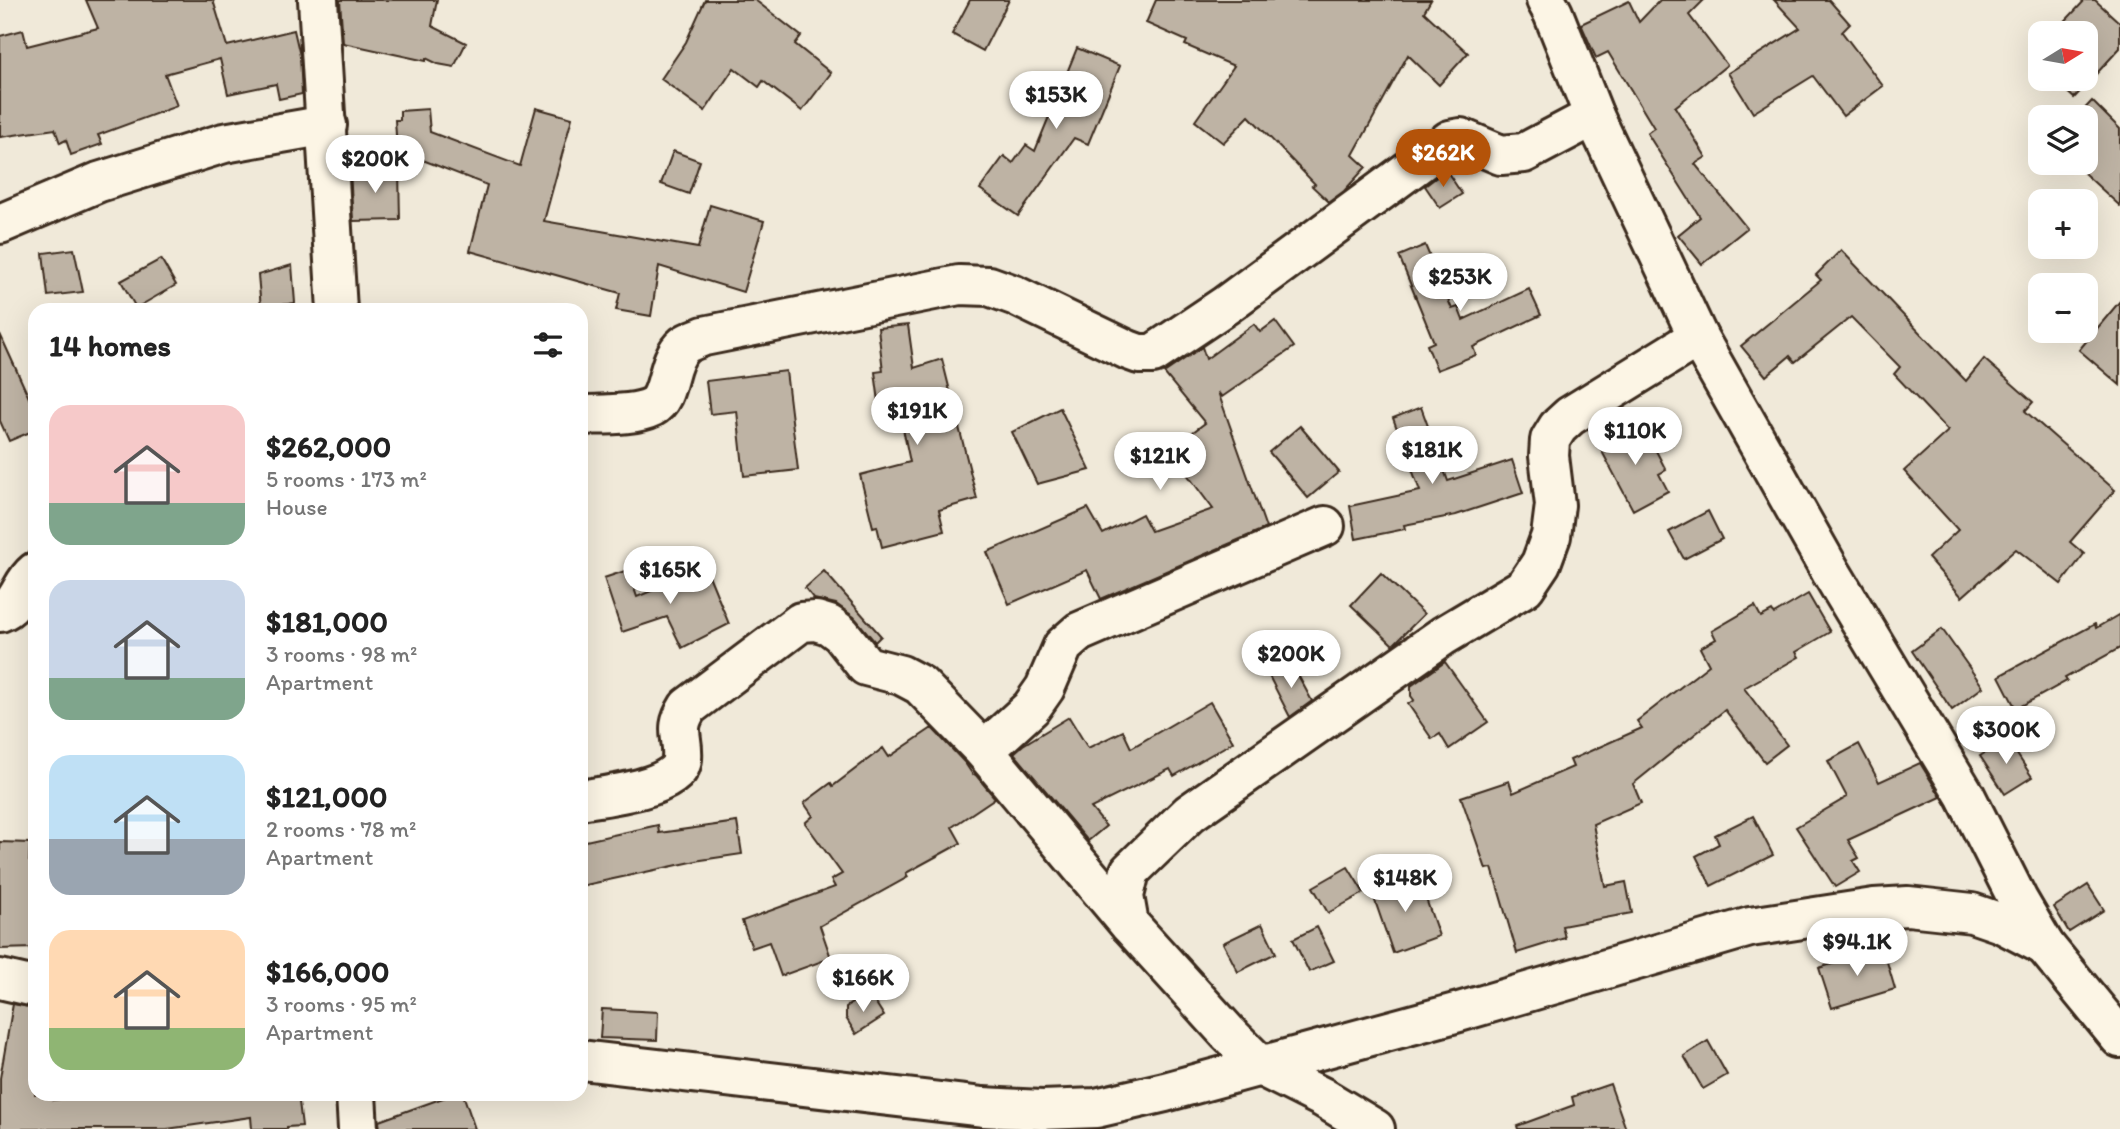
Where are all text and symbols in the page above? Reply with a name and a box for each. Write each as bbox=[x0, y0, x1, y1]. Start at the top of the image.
north arrow bbox=[2028, 21, 2098, 91]
map controls bbox=[2028, 21, 2098, 343]
pin: $153K bbox=[1007, 72, 1105, 131]
text: $153K bbox=[1025, 80, 1087, 108]
button: layers bbox=[2028, 105, 2098, 175]
pin: $262K bbox=[1394, 130, 1492, 189]
pin: $200K bbox=[326, 136, 424, 195]
text: $262K bbox=[1412, 138, 1474, 166]
text: $200K bbox=[342, 144, 408, 172]
button: + bbox=[2028, 189, 2098, 259]
pin: $253K bbox=[1411, 254, 1509, 313]
text: $253K bbox=[1428, 262, 1492, 290]
button: − bbox=[2028, 273, 2098, 343]
icon: filters bbox=[529, 326, 567, 364]
text: 14 homes bbox=[49, 327, 171, 364]
pin: $191K bbox=[868, 388, 966, 447]
text: $191K bbox=[887, 396, 947, 424]
pin: $110K bbox=[1586, 407, 1684, 467]
text: $110K bbox=[1604, 416, 1666, 444]
pin: $181K bbox=[1383, 426, 1481, 486]
text: $262,000 bbox=[266, 428, 391, 465]
icon: home bbox=[105, 433, 189, 517]
pin: $121K bbox=[1111, 433, 1209, 492]
text: $181K bbox=[1402, 435, 1462, 463]
text: $121K bbox=[1130, 441, 1190, 469]
text: 5 rooms · 173 m² bbox=[266, 465, 427, 493]
text: House bbox=[266, 493, 328, 521]
pin: $165K bbox=[621, 546, 719, 606]
text: $165K bbox=[639, 555, 701, 583]
text: $181,000 bbox=[266, 603, 388, 640]
icon: home bbox=[105, 608, 189, 692]
pin: $200K bbox=[1242, 630, 1340, 690]
text: $200K bbox=[1258, 639, 1324, 667]
text: 3 rooms · 98 m² bbox=[266, 640, 417, 668]
text: Apartment bbox=[266, 668, 373, 696]
pin: $300K bbox=[1957, 706, 2055, 766]
text: $300K bbox=[1972, 715, 2040, 743]
text: $121,000 bbox=[266, 778, 387, 815]
icon: home bbox=[105, 783, 189, 867]
text: 2 rooms · 78 m² bbox=[266, 815, 416, 843]
text: Apartment bbox=[266, 843, 373, 871]
pin: $148K bbox=[1356, 855, 1454, 914]
text: $148K bbox=[1373, 863, 1437, 891]
pin: $94.1K bbox=[1800, 918, 1914, 978]
text: $94.1K bbox=[1823, 927, 1891, 955]
text: $166,000 bbox=[266, 953, 389, 990]
pin: $166K bbox=[814, 954, 912, 1014]
icon: home bbox=[105, 958, 189, 1042]
text: $166K bbox=[832, 963, 894, 991]
text: 3 rooms · 95 m² bbox=[266, 990, 417, 1018]
text: Apartment bbox=[266, 1018, 373, 1046]

